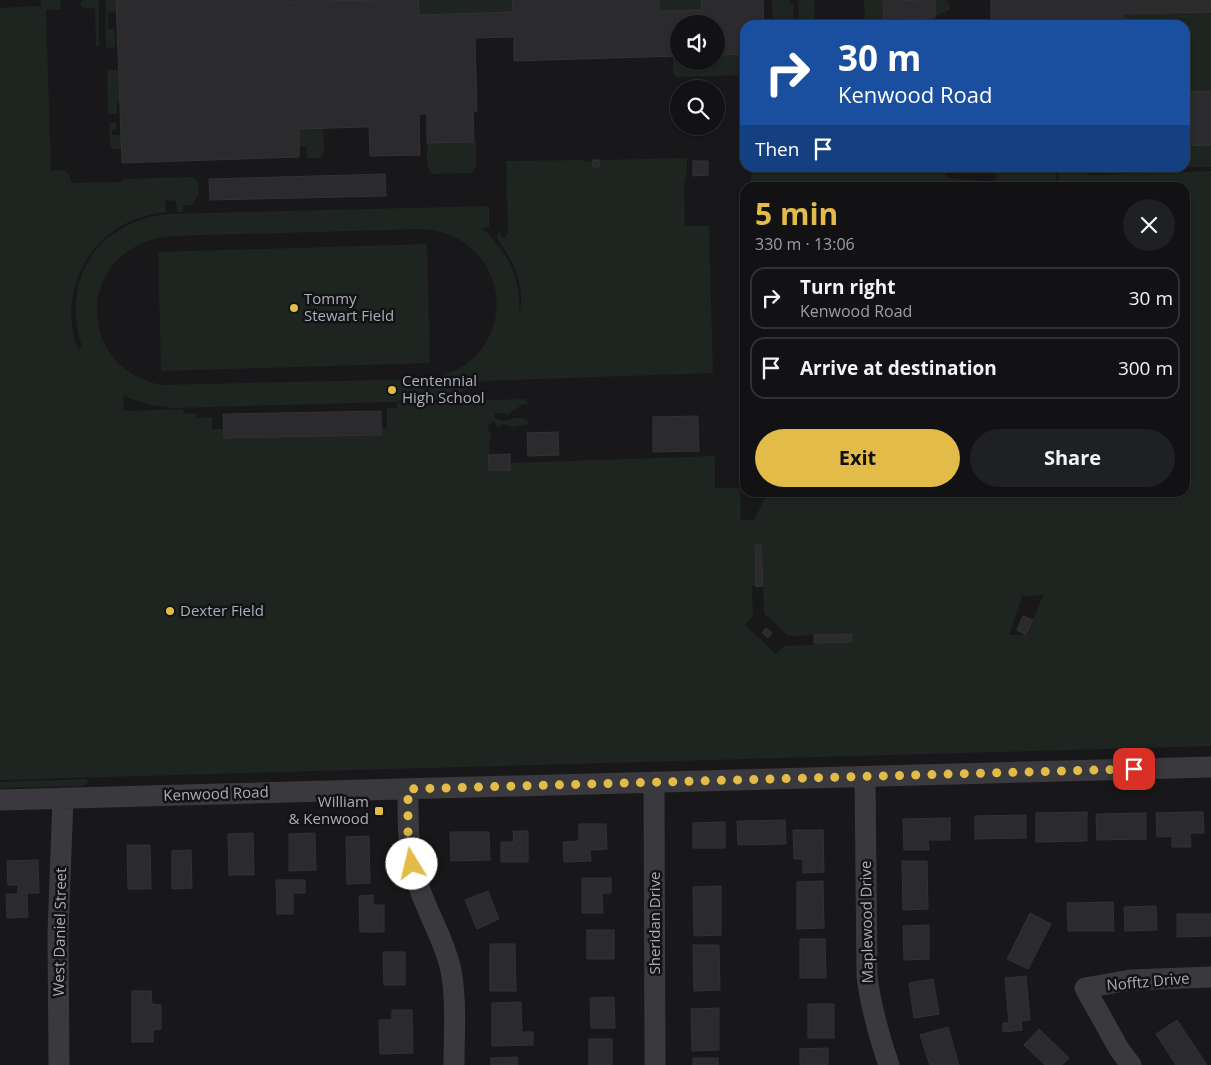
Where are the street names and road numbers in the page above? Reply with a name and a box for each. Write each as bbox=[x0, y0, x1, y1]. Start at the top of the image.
street label: Kenwood Road bbox=[163, 781, 269, 805]
street label: Maplewood Drive bbox=[855, 861, 877, 984]
street label: West Daniel Street bbox=[48, 867, 70, 997]
street label: Sheridan Drive bbox=[644, 871, 664, 975]
street label: Nofftz Drive bbox=[1105, 967, 1190, 995]

